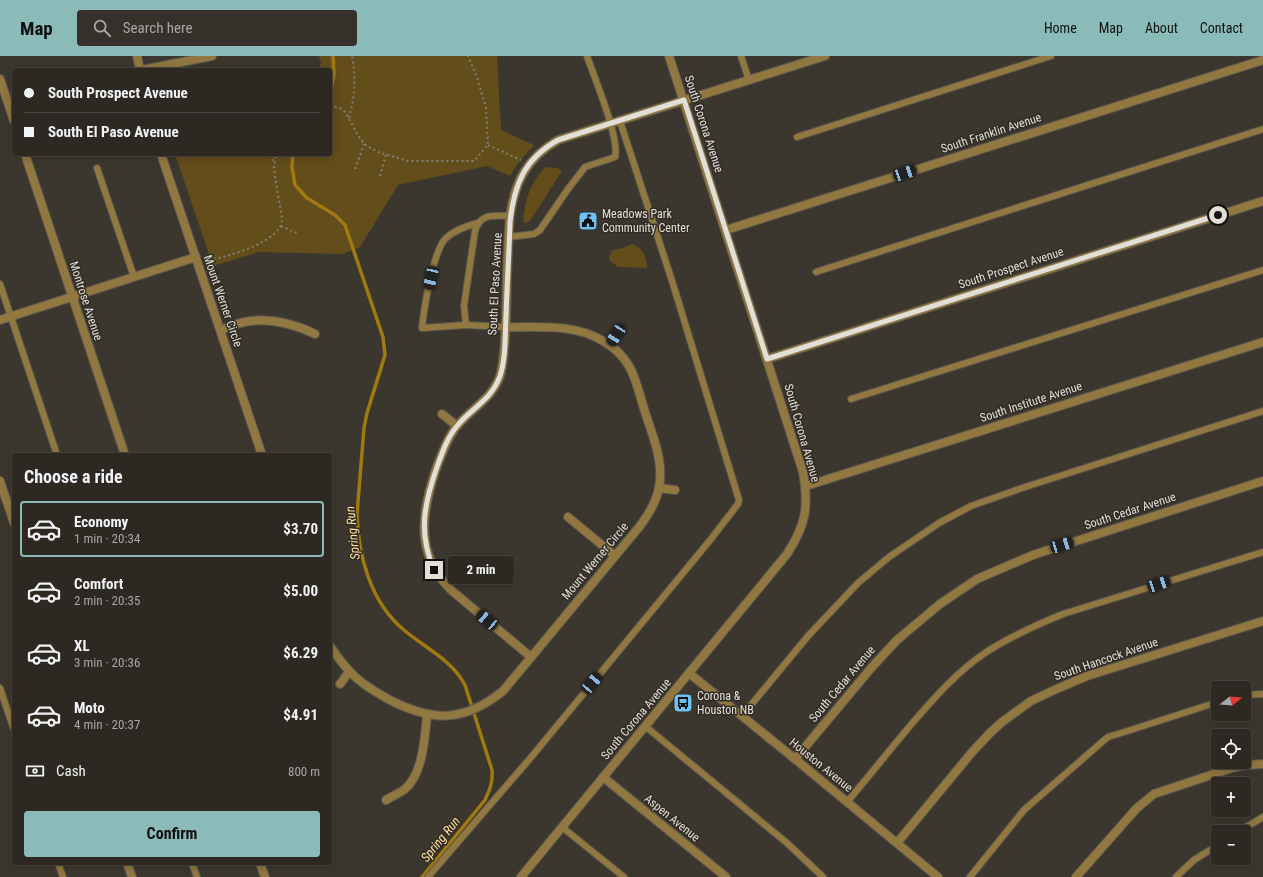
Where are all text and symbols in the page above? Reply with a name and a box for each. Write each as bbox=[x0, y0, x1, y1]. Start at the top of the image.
search box bbox=[77, 10, 357, 46]
text: Map bbox=[20, 17, 53, 40]
icon: search bbox=[91, 17, 113, 39]
text: Search here bbox=[123, 19, 193, 37]
text: Home bbox=[1044, 20, 1077, 36]
text: Map bbox=[1099, 20, 1123, 36]
text: About bbox=[1145, 20, 1178, 36]
text: Contact bbox=[1200, 20, 1243, 36]
street label: South Corona Avenue bbox=[682, 74, 726, 175]
text: South Prospect Avenue bbox=[48, 84, 188, 102]
street label: South Franklin Avenue bbox=[939, 110, 1043, 156]
text: South El Paso Avenue bbox=[48, 123, 179, 141]
car bbox=[892, 164, 918, 182]
route start bbox=[1209, 206, 1227, 224]
place label: Meadows Park Community Center bbox=[602, 207, 690, 235]
public building icon: Meadows Park Community Center bbox=[577, 210, 599, 232]
street label: South El Paso Avenue bbox=[485, 232, 505, 336]
street label: South Prospect Avenue bbox=[957, 244, 1066, 292]
street label: Mount Werner Circle bbox=[201, 253, 245, 349]
street label: Montrose Avenue bbox=[67, 260, 106, 343]
car bbox=[422, 265, 440, 291]
car bbox=[604, 322, 628, 348]
street label: South Institute Avenue bbox=[978, 379, 1084, 425]
street label: South Corona Avenue bbox=[781, 382, 823, 484]
text: Choose a ride bbox=[24, 466, 123, 487]
street label: South Cedar Avenue bbox=[1083, 490, 1178, 532]
water label: Spring Run bbox=[342, 505, 363, 560]
icon: car bbox=[26, 511, 62, 547]
text: Economy bbox=[74, 513, 128, 531]
street label: Mount Werner Circle bbox=[559, 519, 631, 602]
text: $3.70 bbox=[283, 520, 318, 538]
text: 1 min · 20:34 bbox=[74, 531, 140, 546]
car bbox=[1049, 536, 1075, 554]
callout: 2 min bbox=[448, 556, 514, 584]
route end bbox=[425, 561, 443, 579]
text: 2 min bbox=[467, 562, 495, 577]
icon: car bbox=[26, 573, 62, 609]
text: Comfort bbox=[74, 575, 123, 593]
car bbox=[1146, 575, 1172, 593]
text: $5.00 bbox=[283, 582, 318, 600]
text: 2 min · 20:35 bbox=[74, 593, 140, 608]
car bbox=[474, 608, 500, 632]
icon: car bbox=[26, 635, 62, 671]
street label: South Hancock Avenue bbox=[1052, 635, 1160, 683]
text: XL bbox=[74, 637, 90, 655]
street label: South Cedar Avenue bbox=[806, 643, 878, 725]
text: $6.29 bbox=[283, 644, 318, 662]
text: 3 min · 20:36 bbox=[74, 655, 140, 670]
car bbox=[580, 670, 604, 696]
street label: South Corona Avenue bbox=[598, 675, 674, 762]
north arrow bbox=[1211, 681, 1251, 721]
map controls bbox=[1211, 681, 1251, 865]
place label: Corona & Houston NB bbox=[697, 689, 754, 717]
bus stop icon: Corona & Houston NB bbox=[672, 692, 694, 714]
icon: car bbox=[26, 697, 62, 733]
text: Moto bbox=[74, 699, 105, 717]
text: $4.91 bbox=[283, 706, 318, 724]
text: 4 min · 20:37 bbox=[74, 717, 140, 732]
button: locate bbox=[1211, 729, 1251, 769]
street label: Houston Avenue bbox=[787, 735, 856, 795]
icon: cash bbox=[24, 760, 46, 782]
text: Cash bbox=[56, 762, 86, 780]
text: 800 m bbox=[288, 764, 320, 779]
button: + bbox=[1211, 777, 1251, 817]
street label: Aspen Avenue bbox=[642, 791, 703, 845]
button: Confirm bbox=[24, 811, 320, 857]
water label: Spring Run bbox=[418, 814, 463, 865]
button: − bbox=[1211, 825, 1251, 865]

